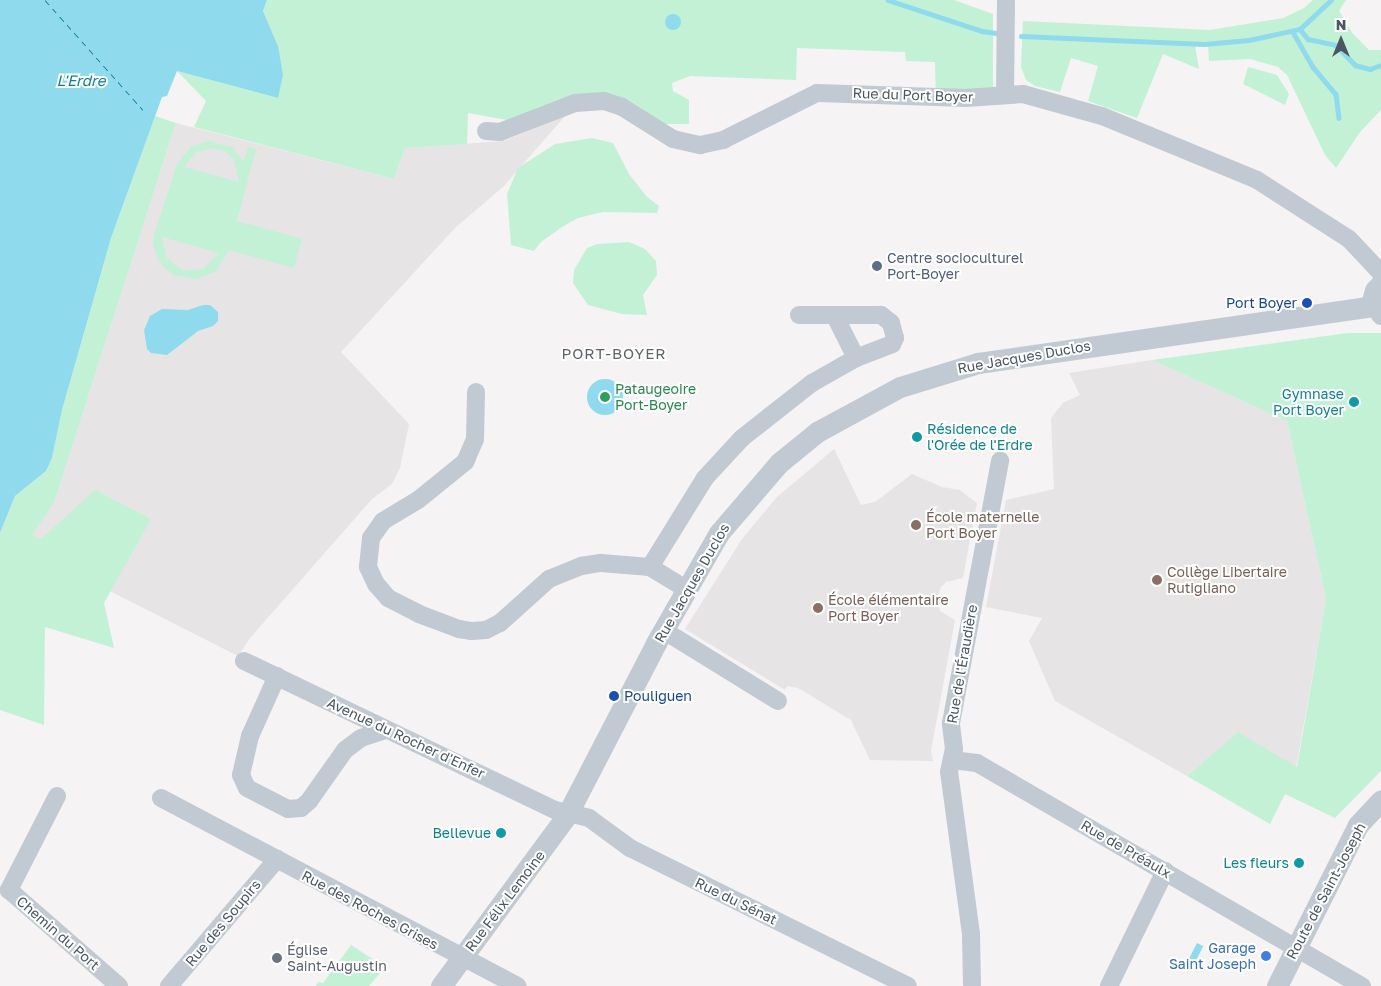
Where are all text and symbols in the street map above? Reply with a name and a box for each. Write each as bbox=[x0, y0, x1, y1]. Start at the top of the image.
north arrow bbox=[1316, 15, 1366, 65]
text: N bbox=[1336, 16, 1346, 33]
water label: L'Erdre bbox=[57, 72, 105, 90]
street label: Rue du Port Boyer bbox=[852, 84, 974, 106]
place label: Centre socioculturel Port-Boyer bbox=[887, 250, 1024, 282]
marker: Centre socioculturel Port-Boyer bbox=[871, 260, 883, 272]
place label: Port Boyer bbox=[1226, 295, 1297, 311]
marker: Port Boyer bbox=[1301, 297, 1313, 309]
street label: Rue Jacques Duclos bbox=[956, 337, 1092, 377]
district label: PORT-BOYER bbox=[560, 345, 668, 363]
place label: Pataugeoire Port-Boyer bbox=[615, 381, 696, 414]
place label: Gymnase Port Boyer bbox=[1273, 386, 1344, 418]
marker: Pataugeoire Port-Boyer bbox=[599, 391, 611, 403]
marker: Gymnase Port Boyer bbox=[1348, 396, 1360, 408]
place label: Résidence de l'Orée de l'Erdre bbox=[927, 421, 1033, 454]
marker: Résidence de l'Orée de l'Erdre bbox=[911, 431, 923, 443]
place label: École maternelle Port Boyer bbox=[926, 509, 1039, 542]
marker: École maternelle Port Boyer bbox=[910, 519, 922, 531]
street label: Rue Jacques Duclos bbox=[651, 520, 733, 646]
place label: Collège Libertaire Rutigliano bbox=[1167, 564, 1287, 596]
marker: Collège Libertaire Rutigliano bbox=[1151, 574, 1163, 586]
place label: École élémentaire Port Boyer bbox=[828, 592, 949, 624]
marker: École élémentaire Port Boyer bbox=[812, 602, 824, 614]
street label: Rue de l'Éraudière bbox=[943, 603, 981, 725]
place label: Pouliguen bbox=[624, 688, 692, 704]
marker: Pouliguen bbox=[608, 690, 620, 702]
street label: Avenue du Rocher d'Enfer bbox=[325, 694, 487, 782]
street label: Rue de Préaulx bbox=[1078, 816, 1174, 882]
street label: Route de Saint-Joseph bbox=[1283, 820, 1369, 962]
place label: Bellevue bbox=[432, 825, 491, 841]
marker: Bellevue bbox=[495, 827, 507, 839]
street label: Rue Félix Lemoine bbox=[461, 847, 549, 955]
place label: Les fleurs bbox=[1223, 855, 1289, 871]
marker: Les fleurs bbox=[1293, 857, 1305, 869]
street label: Rue des Roches Grises bbox=[299, 867, 441, 953]
street label: Rue du Sénat bbox=[692, 874, 780, 928]
street label: Rue des Soupirs bbox=[182, 876, 264, 970]
street label: Chemin du Port bbox=[13, 893, 103, 973]
place label: Garage Saint Joseph bbox=[1169, 940, 1256, 972]
place label: Église Saint-Augustin bbox=[287, 942, 387, 974]
marker: Garage Saint Joseph bbox=[1260, 950, 1272, 962]
marker: Église Saint-Augustin bbox=[271, 952, 283, 964]

